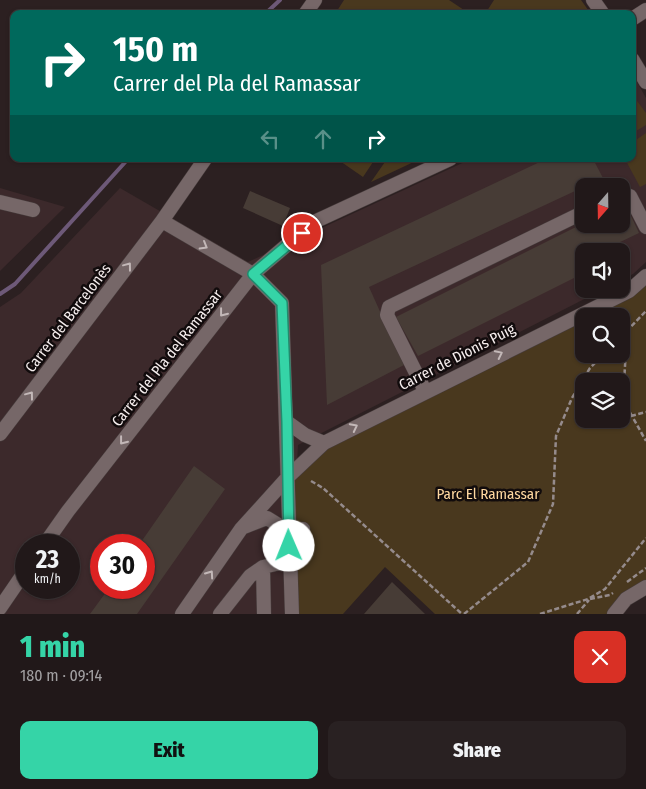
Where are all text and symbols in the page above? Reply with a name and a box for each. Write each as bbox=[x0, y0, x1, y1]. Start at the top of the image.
text: 150 m bbox=[113, 28, 198, 70]
icon: right bbox=[30, 30, 95, 95]
text: Carrer del Pla del Ramassar bbox=[113, 70, 360, 97]
icon: left bbox=[256, 125, 284, 153]
icon: ahead bbox=[309, 125, 337, 153]
icon: right bbox=[362, 125, 390, 153]
north arrow bbox=[575, 178, 630, 232]
map controls bbox=[575, 178, 630, 428]
pin bbox=[281, 212, 323, 254]
icon: arrive bbox=[288, 219, 316, 247]
one-way arrow bbox=[199, 239, 208, 249]
button: sound bbox=[575, 243, 630, 298]
street label: Carrer del Barcelonès bbox=[21, 260, 115, 376]
one-way arrow bbox=[122, 262, 131, 272]
street label: Carrer del Pla del Ramassar bbox=[108, 285, 226, 430]
one-way arrow bbox=[220, 307, 229, 317]
button: search bbox=[575, 308, 630, 363]
street label: Carrer de Dionis Puig bbox=[396, 320, 518, 394]
one-way arrow bbox=[494, 350, 503, 360]
button: layers bbox=[575, 373, 630, 428]
one-way arrow bbox=[24, 392, 32, 401]
one-way arrow bbox=[349, 423, 358, 433]
one-way arrow bbox=[120, 435, 128, 444]
park label: Parc El Ramassar bbox=[437, 485, 540, 503]
position arrow bbox=[262, 519, 314, 571]
speed limit sign: 30 bbox=[90, 534, 155, 599]
text: 23 bbox=[36, 545, 59, 575]
one-way arrow bbox=[204, 570, 213, 580]
text: km/h bbox=[34, 572, 61, 586]
text: 1 min bbox=[20, 629, 85, 665]
button: close bbox=[574, 631, 626, 683]
text: 180 m · 09:14 bbox=[20, 666, 102, 685]
button: Exit bbox=[20, 721, 318, 779]
button: Share bbox=[328, 721, 626, 779]

